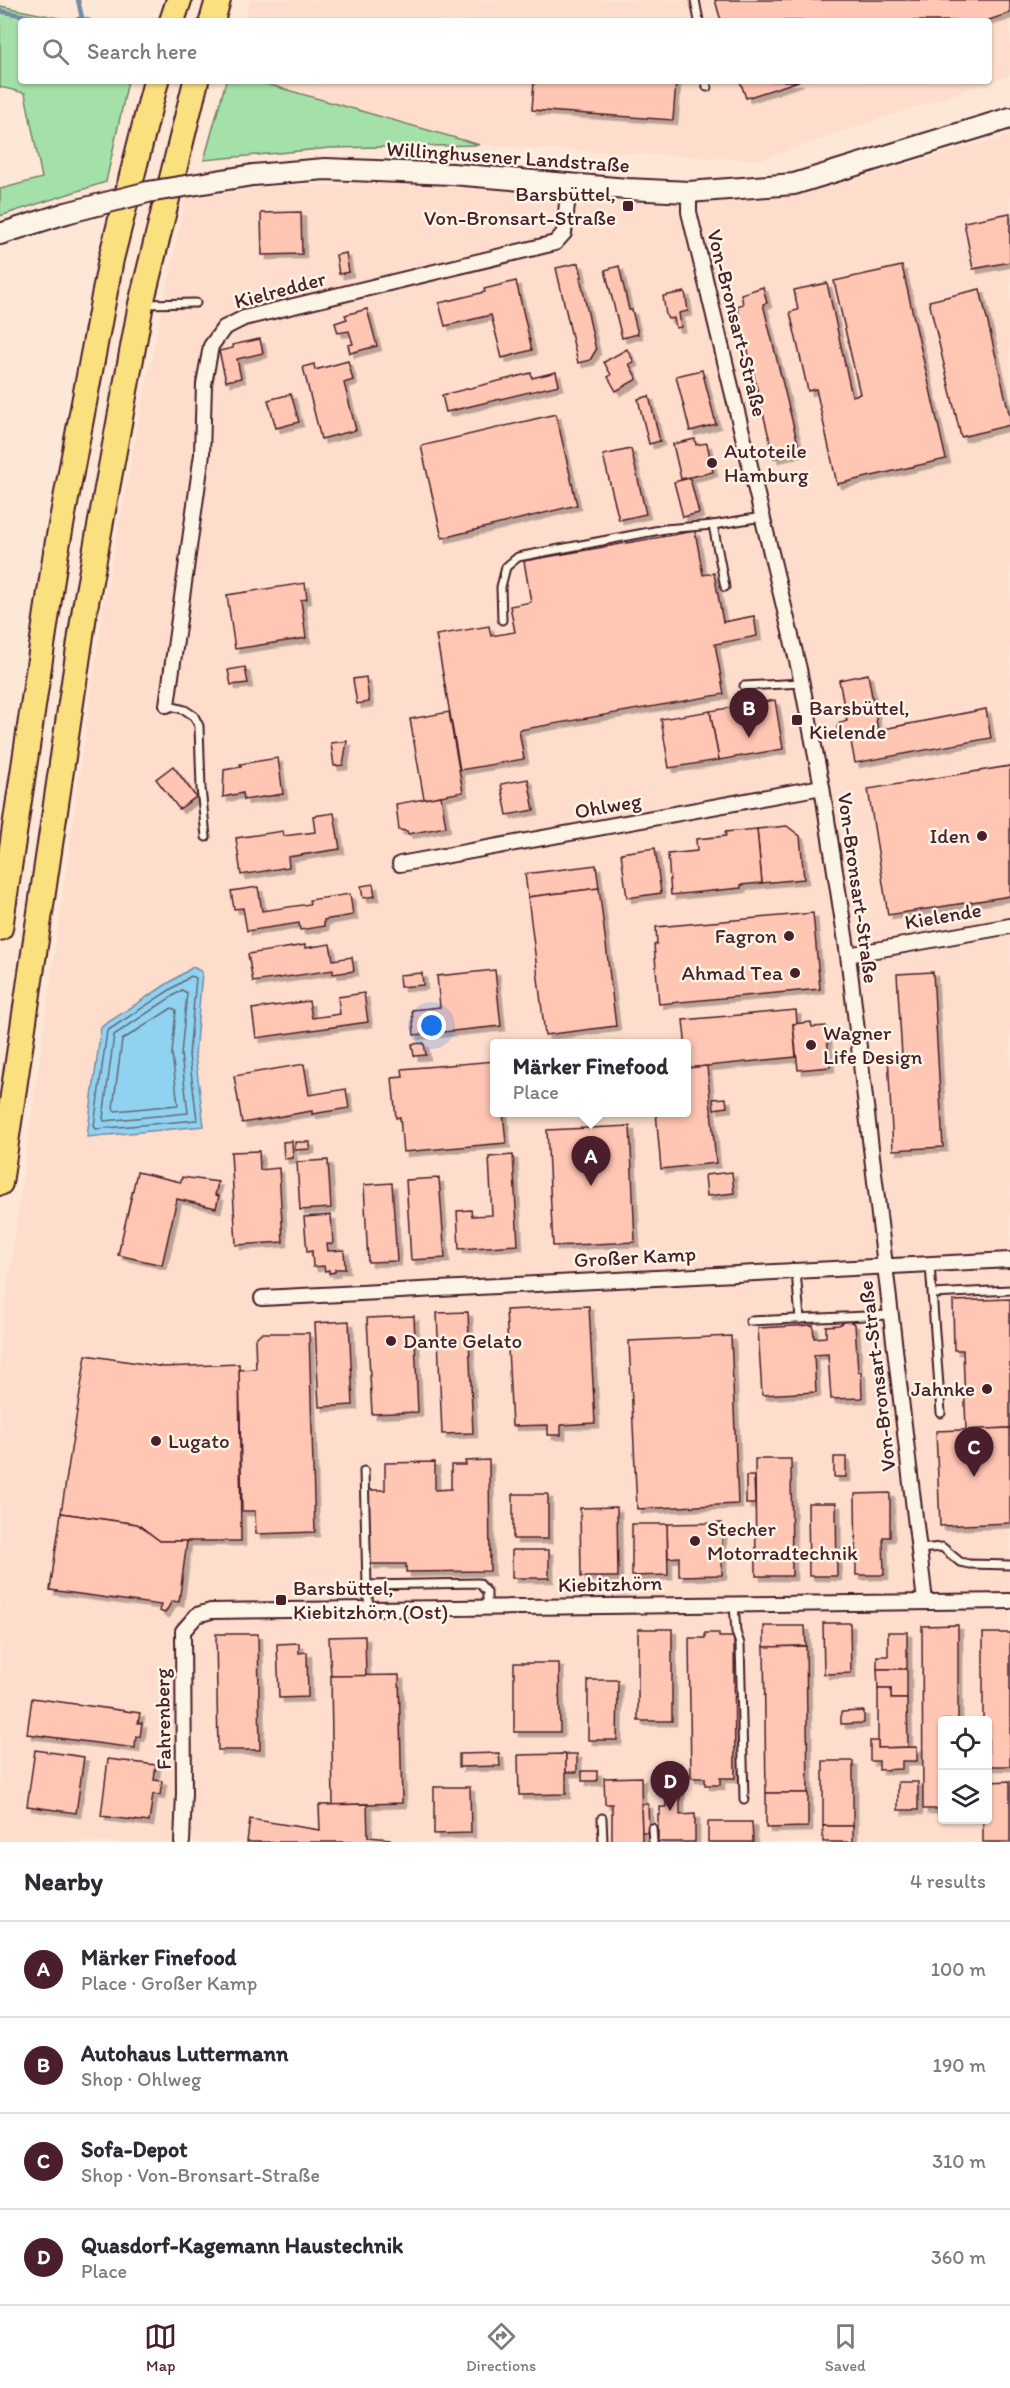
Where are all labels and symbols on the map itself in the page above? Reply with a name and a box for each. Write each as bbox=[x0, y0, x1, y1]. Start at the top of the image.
street label: Willinghusener Landstraße bbox=[385, 136, 631, 177]
place label: Barsbüttel, Von-Bronsart-Straße bbox=[424, 181, 616, 230]
marker: Barsbüttel, Von-Bronsart-Straße bbox=[621, 199, 635, 213]
street label: Von-Bronsart-Straße bbox=[702, 227, 773, 419]
street label: Kielredder bbox=[231, 265, 328, 314]
place label: Autoteile Hamburg bbox=[724, 438, 809, 487]
marker: Autoteile Hamburg bbox=[705, 456, 719, 470]
pin: B bbox=[730, 688, 768, 738]
place label: Barsbüttel, Kielende bbox=[809, 695, 910, 744]
marker: Barsbüttel, Kielende bbox=[790, 713, 804, 727]
street label: Ohlweg bbox=[572, 787, 644, 824]
street label: Von-Bronsart-Straße bbox=[833, 791, 884, 985]
place label: Iden bbox=[929, 823, 970, 848]
marker: Iden bbox=[975, 829, 989, 843]
street label: Kielende bbox=[903, 896, 983, 935]
place label: Fagron bbox=[715, 923, 777, 948]
marker: Fagron bbox=[782, 929, 796, 943]
place label: Ahmad Tea bbox=[682, 960, 783, 985]
marker: Ahmad Tea bbox=[788, 966, 802, 980]
your location bbox=[417, 1011, 446, 1040]
place label: Wagner Life Design bbox=[823, 1020, 923, 1069]
marker: Wagner Life Design bbox=[804, 1038, 818, 1052]
pin: A bbox=[572, 1136, 610, 1186]
street label: Großer Kamp bbox=[573, 1241, 697, 1272]
street label: Von-Bronsart-Straße bbox=[852, 1279, 901, 1473]
place label: Dante Gelato bbox=[403, 1328, 522, 1353]
marker: Dante Gelato bbox=[384, 1334, 398, 1348]
place label: Jahnke bbox=[911, 1376, 975, 1401]
marker: Jahnke bbox=[980, 1382, 994, 1396]
place label: Lugato bbox=[168, 1428, 230, 1453]
pin: C bbox=[954, 1428, 994, 1477]
marker: Lugato bbox=[149, 1434, 163, 1448]
place label: Stecher Motorradtechnik bbox=[707, 1516, 858, 1565]
marker: Stecher Motorradtechnik bbox=[688, 1534, 702, 1548]
street label: Kiebitzhörn bbox=[558, 1570, 663, 1597]
place label: Barsbüttel, Kiebitzhörn (Ost) bbox=[293, 1575, 448, 1624]
marker: Barsbüttel, Kiebitzhörn (Ost) bbox=[274, 1593, 288, 1607]
street label: Fahrenberg bbox=[149, 1668, 176, 1770]
pin: D bbox=[650, 1762, 690, 1811]

